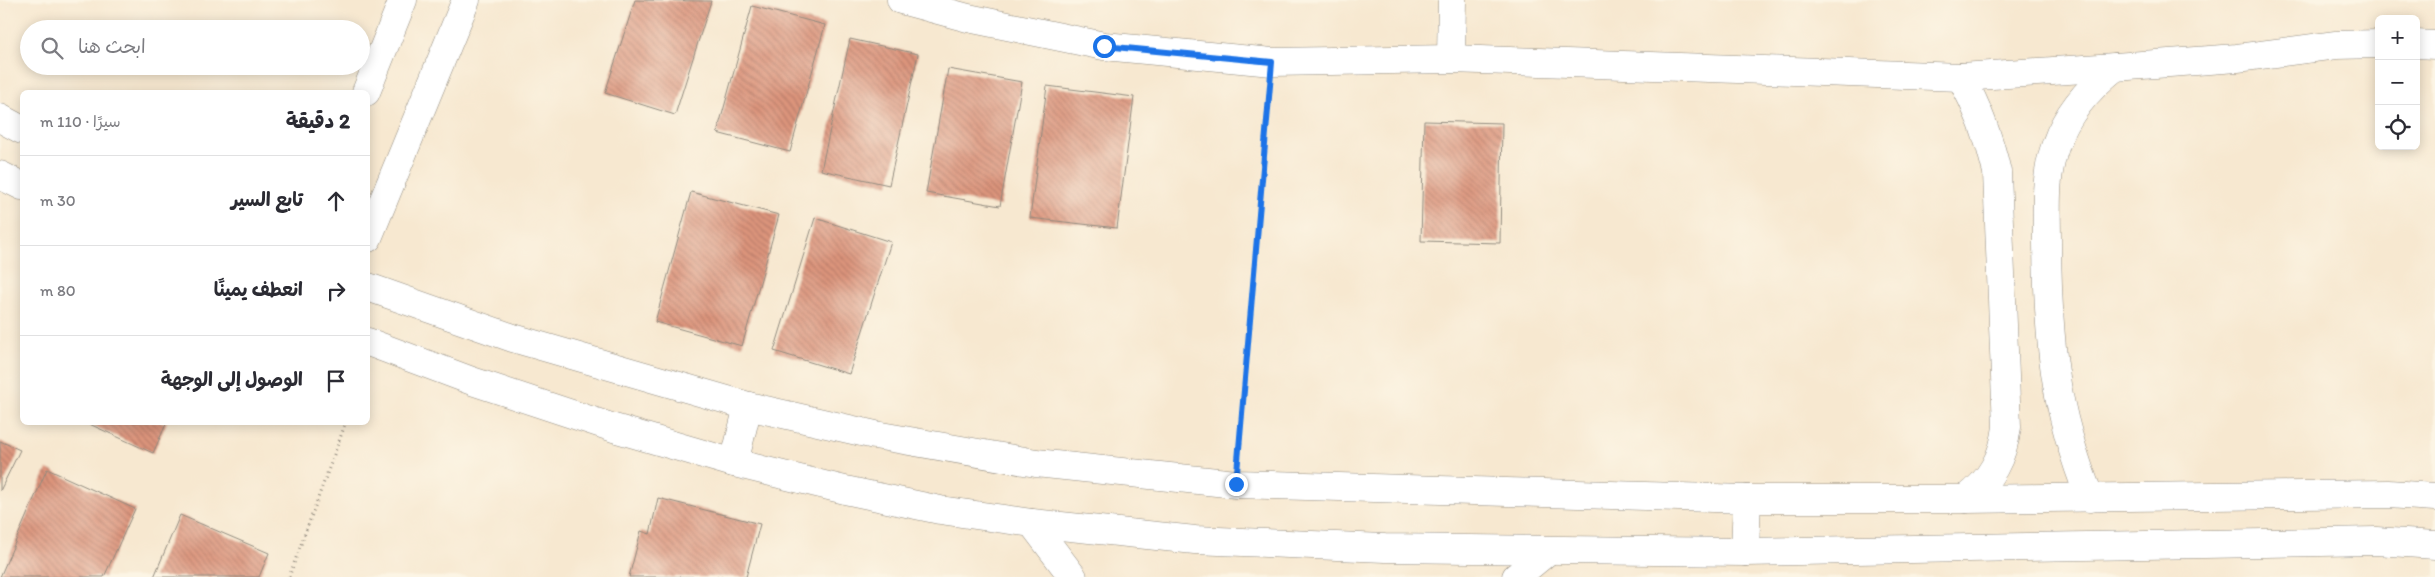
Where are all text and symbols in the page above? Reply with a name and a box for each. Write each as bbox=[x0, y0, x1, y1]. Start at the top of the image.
map controls bbox=[2375, 15, 2420, 150]
button: + bbox=[2375, 15, 2420, 60]
search box bbox=[20, 20, 370, 75]
icon: search bbox=[38, 34, 66, 62]
text: ابحث هنا bbox=[78, 35, 146, 58]
route start bbox=[1093, 35, 1116, 58]
button: − bbox=[2375, 60, 2420, 105]
button: locate bbox=[2375, 105, 2420, 150]
text: 2 دقيقة bbox=[286, 108, 350, 133]
text: سيرًا · 110 m bbox=[40, 112, 121, 131]
icon: ahead bbox=[322, 187, 350, 215]
text: تابع السير bbox=[231, 188, 303, 211]
text: 30 m bbox=[40, 191, 76, 210]
icon: right bbox=[322, 277, 350, 305]
text: انعطف يمينًا bbox=[214, 278, 303, 301]
text: 80 m bbox=[40, 281, 76, 300]
icon: arrive bbox=[322, 367, 350, 395]
text: الوصول إلى الوجهة bbox=[161, 368, 303, 391]
route end bbox=[1225, 473, 1248, 496]

